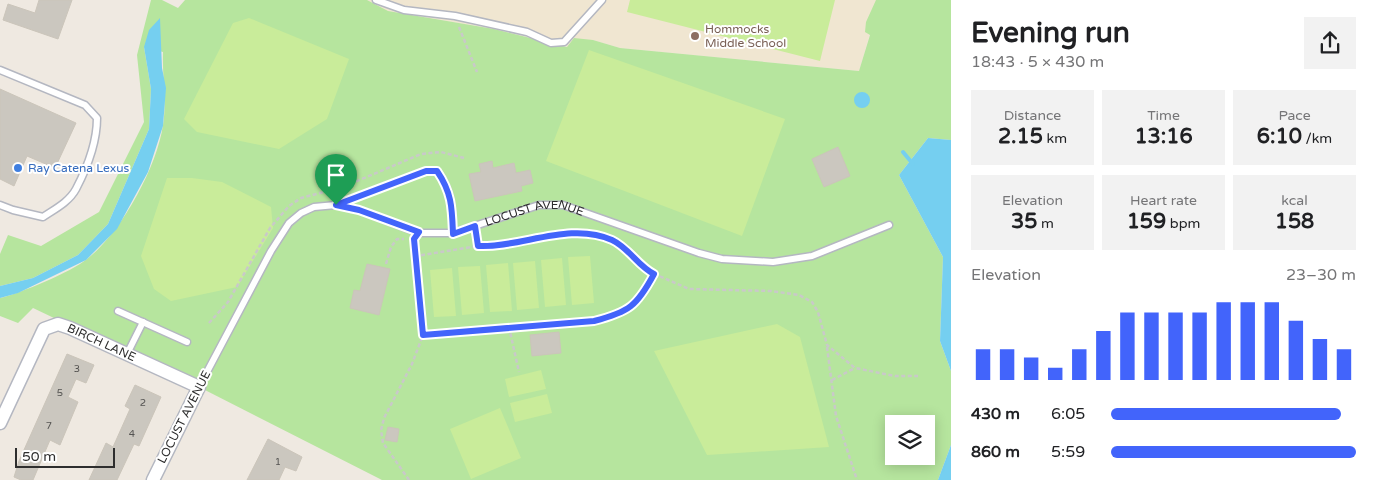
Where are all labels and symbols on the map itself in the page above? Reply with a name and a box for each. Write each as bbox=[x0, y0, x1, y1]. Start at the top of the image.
place label: Hommocks Middle School bbox=[705, 22, 786, 50]
marker: Hommocks Middle School bbox=[689, 30, 701, 42]
pin bbox=[315, 154, 357, 205]
place label: Ray Catena Lexus bbox=[28, 161, 130, 175]
marker: Ray Catena Lexus bbox=[12, 162, 24, 174]
street label: LOCUST AVENUE bbox=[483, 197, 586, 229]
street label: BIRCH LANE bbox=[65, 321, 138, 364]
house number: 3 bbox=[74, 363, 80, 375]
street label: LOCUST AVENUE bbox=[155, 368, 214, 466]
house number: 5 bbox=[57, 387, 63, 399]
house number: 2 bbox=[140, 397, 146, 409]
house number: 7 bbox=[46, 420, 52, 432]
house number: 4 bbox=[129, 428, 135, 440]
scale bar bbox=[15, 445, 115, 468]
house number: 1 bbox=[275, 456, 281, 468]

